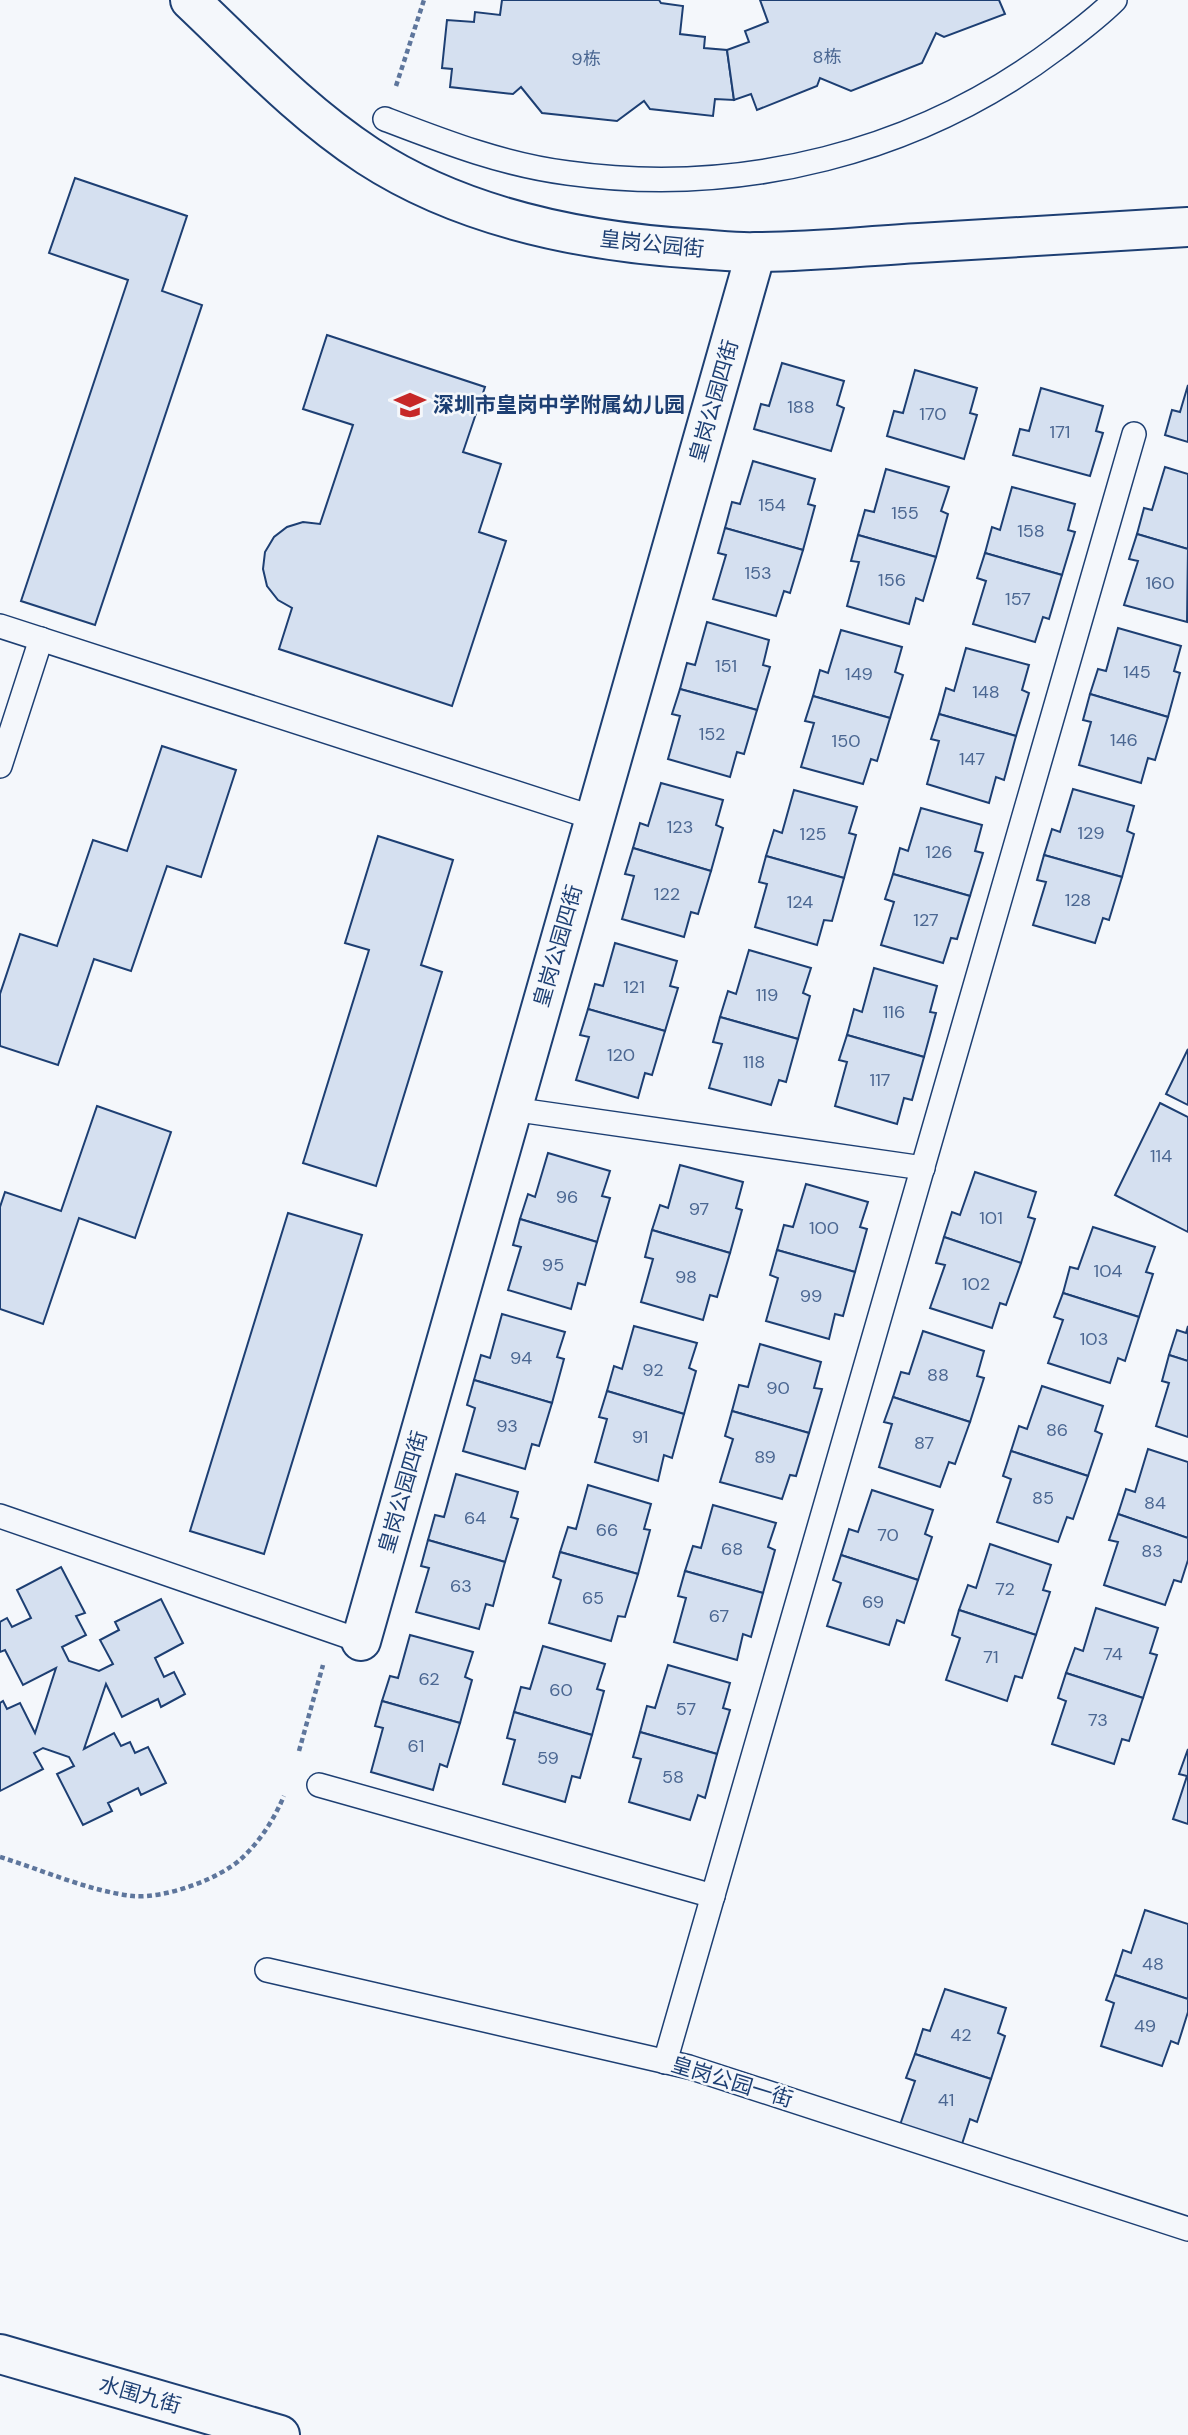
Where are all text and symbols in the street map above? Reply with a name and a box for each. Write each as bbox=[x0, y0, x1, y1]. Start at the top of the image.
house number: 8栋 bbox=[813, 45, 841, 69]
house number: 9栋 bbox=[571, 47, 601, 71]
street label: 皇岗公园街 bbox=[598, 225, 706, 263]
street label: 皇岗公园四街 bbox=[683, 337, 745, 465]
school or university icon: 深圳市皇岗中学附属幼儿园 bbox=[393, 388, 427, 422]
place label: 深圳市皇岗中学附属幼儿园 bbox=[433, 391, 685, 419]
house number: 188 bbox=[787, 395, 815, 419]
house number: 170 bbox=[919, 402, 947, 426]
house number: 171 bbox=[1050, 420, 1070, 444]
house number: 154 bbox=[758, 493, 786, 517]
house number: 155 bbox=[891, 501, 919, 525]
house number: 158 bbox=[1017, 519, 1045, 543]
house number: 153 bbox=[744, 561, 772, 585]
house number: 156 bbox=[878, 568, 906, 592]
house number: 160 bbox=[1145, 571, 1175, 595]
house number: 157 bbox=[1005, 587, 1031, 611]
house number: 151 bbox=[715, 654, 737, 678]
house number: 145 bbox=[1123, 660, 1151, 684]
house number: 149 bbox=[845, 662, 873, 686]
house number: 148 bbox=[972, 680, 1000, 704]
house number: 152 bbox=[699, 722, 725, 746]
house number: 146 bbox=[1110, 728, 1138, 752]
house number: 150 bbox=[832, 729, 860, 753]
house number: 147 bbox=[959, 747, 985, 771]
house number: 123 bbox=[667, 815, 693, 839]
house number: 129 bbox=[1077, 821, 1105, 845]
house number: 125 bbox=[800, 822, 826, 846]
house number: 126 bbox=[925, 840, 953, 864]
street label: 皇岗公园四街 bbox=[527, 882, 589, 1010]
house number: 122 bbox=[654, 882, 680, 906]
house number: 128 bbox=[1065, 888, 1091, 912]
house number: 124 bbox=[787, 890, 813, 914]
house number: 127 bbox=[913, 908, 939, 932]
house number: 121 bbox=[623, 975, 645, 999]
house number: 119 bbox=[756, 983, 778, 1007]
house number: 116 bbox=[883, 1000, 905, 1024]
house number: 120 bbox=[607, 1043, 635, 1067]
house number: 118 bbox=[743, 1050, 765, 1074]
house number: 117 bbox=[870, 1068, 890, 1092]
house number: 114 bbox=[1150, 1144, 1172, 1168]
house number: 96 bbox=[556, 1185, 578, 1209]
house number: 97 bbox=[689, 1197, 709, 1221]
house number: 101 bbox=[979, 1206, 1003, 1230]
house number: 100 bbox=[809, 1216, 839, 1240]
house number: 95 bbox=[542, 1253, 564, 1277]
house number: 104 bbox=[1094, 1259, 1122, 1283]
house number: 98 bbox=[675, 1265, 697, 1289]
house number: 102 bbox=[962, 1272, 990, 1296]
house number: 99 bbox=[800, 1284, 822, 1308]
house number: 103 bbox=[1080, 1327, 1108, 1351]
house number: 94 bbox=[510, 1346, 532, 1370]
house number: 92 bbox=[642, 1358, 664, 1382]
house number: 88 bbox=[927, 1363, 949, 1387]
house number: 90 bbox=[766, 1376, 790, 1400]
house number: 93 bbox=[496, 1414, 518, 1438]
house number: 86 bbox=[1046, 1418, 1068, 1442]
house number: 91 bbox=[632, 1425, 648, 1449]
street label: 皇岗公园四街 bbox=[372, 1428, 434, 1556]
house number: 87 bbox=[914, 1431, 934, 1455]
house number: 89 bbox=[754, 1445, 776, 1469]
house number: 85 bbox=[1032, 1486, 1054, 1510]
house number: 84 bbox=[1144, 1491, 1166, 1515]
house number: 64 bbox=[464, 1506, 486, 1530]
house number: 66 bbox=[596, 1518, 618, 1542]
house number: 70 bbox=[877, 1523, 899, 1547]
house number: 68 bbox=[721, 1537, 743, 1561]
house number: 83 bbox=[1141, 1539, 1163, 1563]
house number: 63 bbox=[450, 1574, 472, 1598]
house number: 72 bbox=[995, 1577, 1015, 1601]
house number: 65 bbox=[582, 1586, 604, 1610]
house number: 69 bbox=[862, 1590, 884, 1614]
house number: 67 bbox=[709, 1604, 729, 1628]
house number: 74 bbox=[1103, 1642, 1123, 1666]
house number: 71 bbox=[983, 1645, 999, 1669]
house number: 62 bbox=[418, 1667, 440, 1691]
house number: 60 bbox=[549, 1678, 573, 1702]
house number: 57 bbox=[676, 1697, 696, 1721]
house number: 73 bbox=[1088, 1708, 1108, 1732]
house number: 61 bbox=[408, 1734, 424, 1758]
house number: 59 bbox=[537, 1746, 559, 1770]
house number: 58 bbox=[662, 1765, 684, 1789]
house number: 48 bbox=[1142, 1952, 1164, 1976]
house number: 49 bbox=[1134, 2014, 1156, 2038]
house number: 42 bbox=[950, 2023, 972, 2047]
street label: 皇岗公园一街 bbox=[668, 2050, 796, 2114]
house number: 41 bbox=[938, 2088, 954, 2112]
street label: 水围九街 bbox=[96, 2370, 184, 2420]

